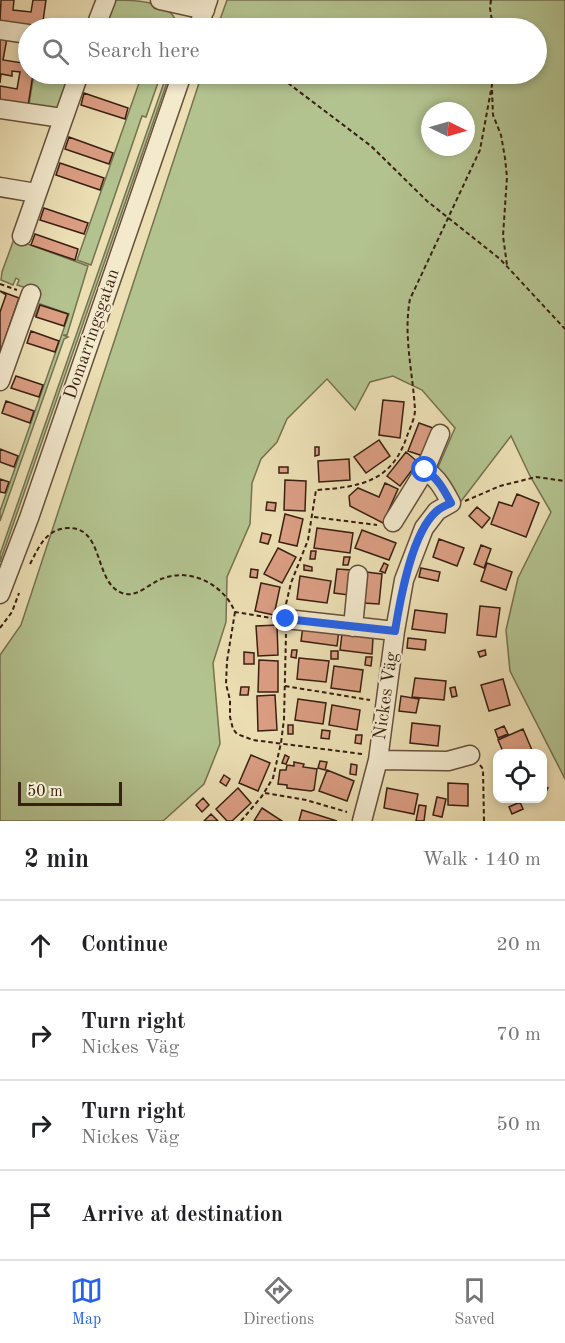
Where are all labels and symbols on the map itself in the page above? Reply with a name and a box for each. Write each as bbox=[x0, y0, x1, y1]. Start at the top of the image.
north arrow bbox=[421, 102, 475, 156]
street label: Domarringsgatan bbox=[61, 266, 123, 401]
route start bbox=[411, 456, 437, 482]
route end bbox=[272, 605, 298, 631]
street label: Nickes Väg bbox=[371, 651, 401, 741]
scale bar bbox=[18, 779, 122, 806]

